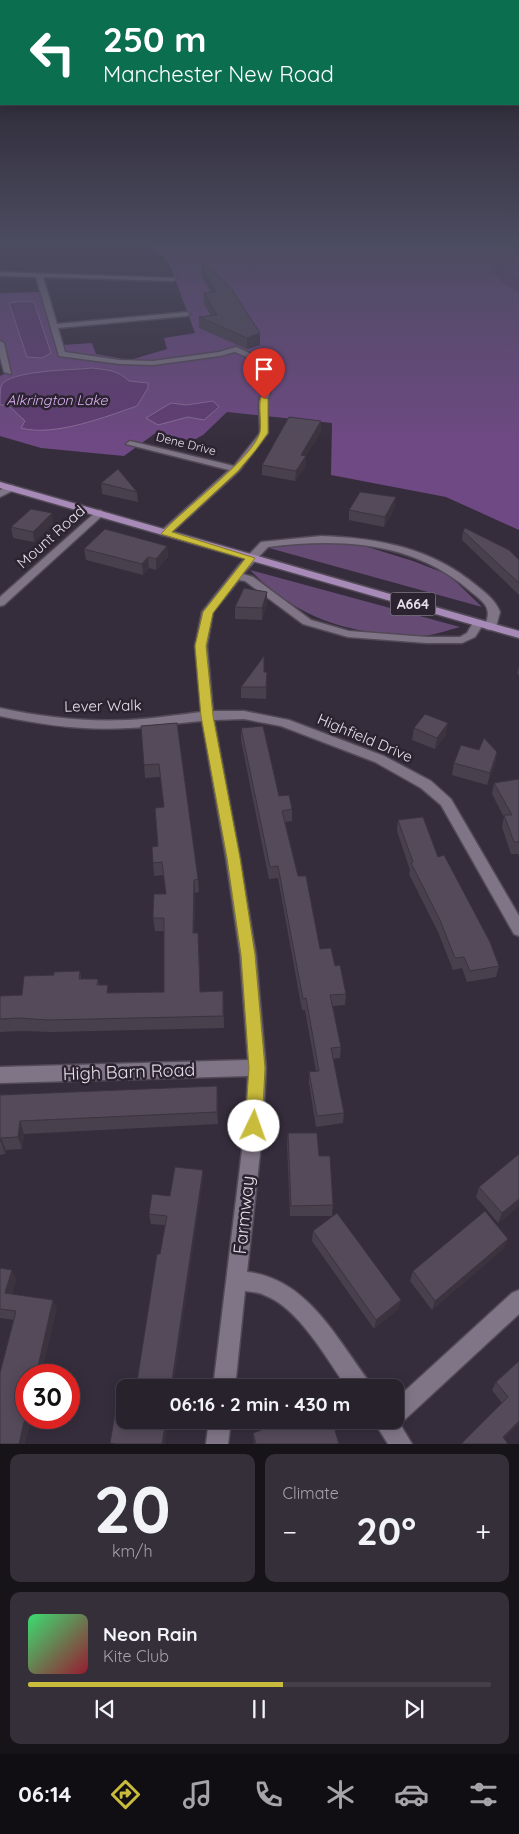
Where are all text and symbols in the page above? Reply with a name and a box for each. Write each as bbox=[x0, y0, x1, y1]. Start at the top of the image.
text: 250 m bbox=[103, 17, 207, 61]
icon: left bbox=[20, 20, 85, 85]
text: Manchester New Road bbox=[103, 60, 334, 88]
pin bbox=[243, 348, 285, 399]
icon: arrive bbox=[250, 355, 278, 383]
water label: Alkrington Lake bbox=[6, 391, 109, 409]
street label: Dene Drive bbox=[155, 429, 218, 458]
street label: Mount Road bbox=[13, 501, 89, 572]
road number: A664 bbox=[390, 592, 436, 616]
street label: Lever Walk bbox=[64, 695, 142, 716]
street label: Highfield Drive bbox=[315, 709, 416, 766]
street label: High Barn Road bbox=[62, 1058, 196, 1085]
position arrow bbox=[227, 1099, 279, 1151]
street label: Farmway bbox=[228, 1175, 259, 1255]
speed limit sign: 30 bbox=[15, 1364, 80, 1429]
text: 06:16 · 2 min · 430 m bbox=[170, 1392, 350, 1416]
text: 20 bbox=[94, 1468, 171, 1549]
text: Climate bbox=[283, 1483, 339, 1503]
text: 20° bbox=[356, 1507, 416, 1555]
text: − bbox=[283, 1514, 297, 1549]
text: + bbox=[475, 1514, 491, 1549]
text: km/h bbox=[112, 1541, 153, 1561]
text: Neon Rain bbox=[103, 1622, 198, 1646]
text: Kite Club bbox=[103, 1646, 169, 1666]
icon: previous bbox=[91, 1695, 119, 1723]
icon: pause bbox=[245, 1695, 273, 1723]
icon: next bbox=[400, 1695, 428, 1723]
icon: directions bbox=[108, 1777, 143, 1812]
icon: music bbox=[180, 1777, 215, 1812]
icon: phone bbox=[251, 1777, 286, 1812]
icon: climate bbox=[323, 1777, 358, 1812]
icon: car bbox=[394, 1777, 429, 1812]
icon: filters bbox=[466, 1777, 501, 1812]
text: 06:14 bbox=[18, 1780, 71, 1808]

